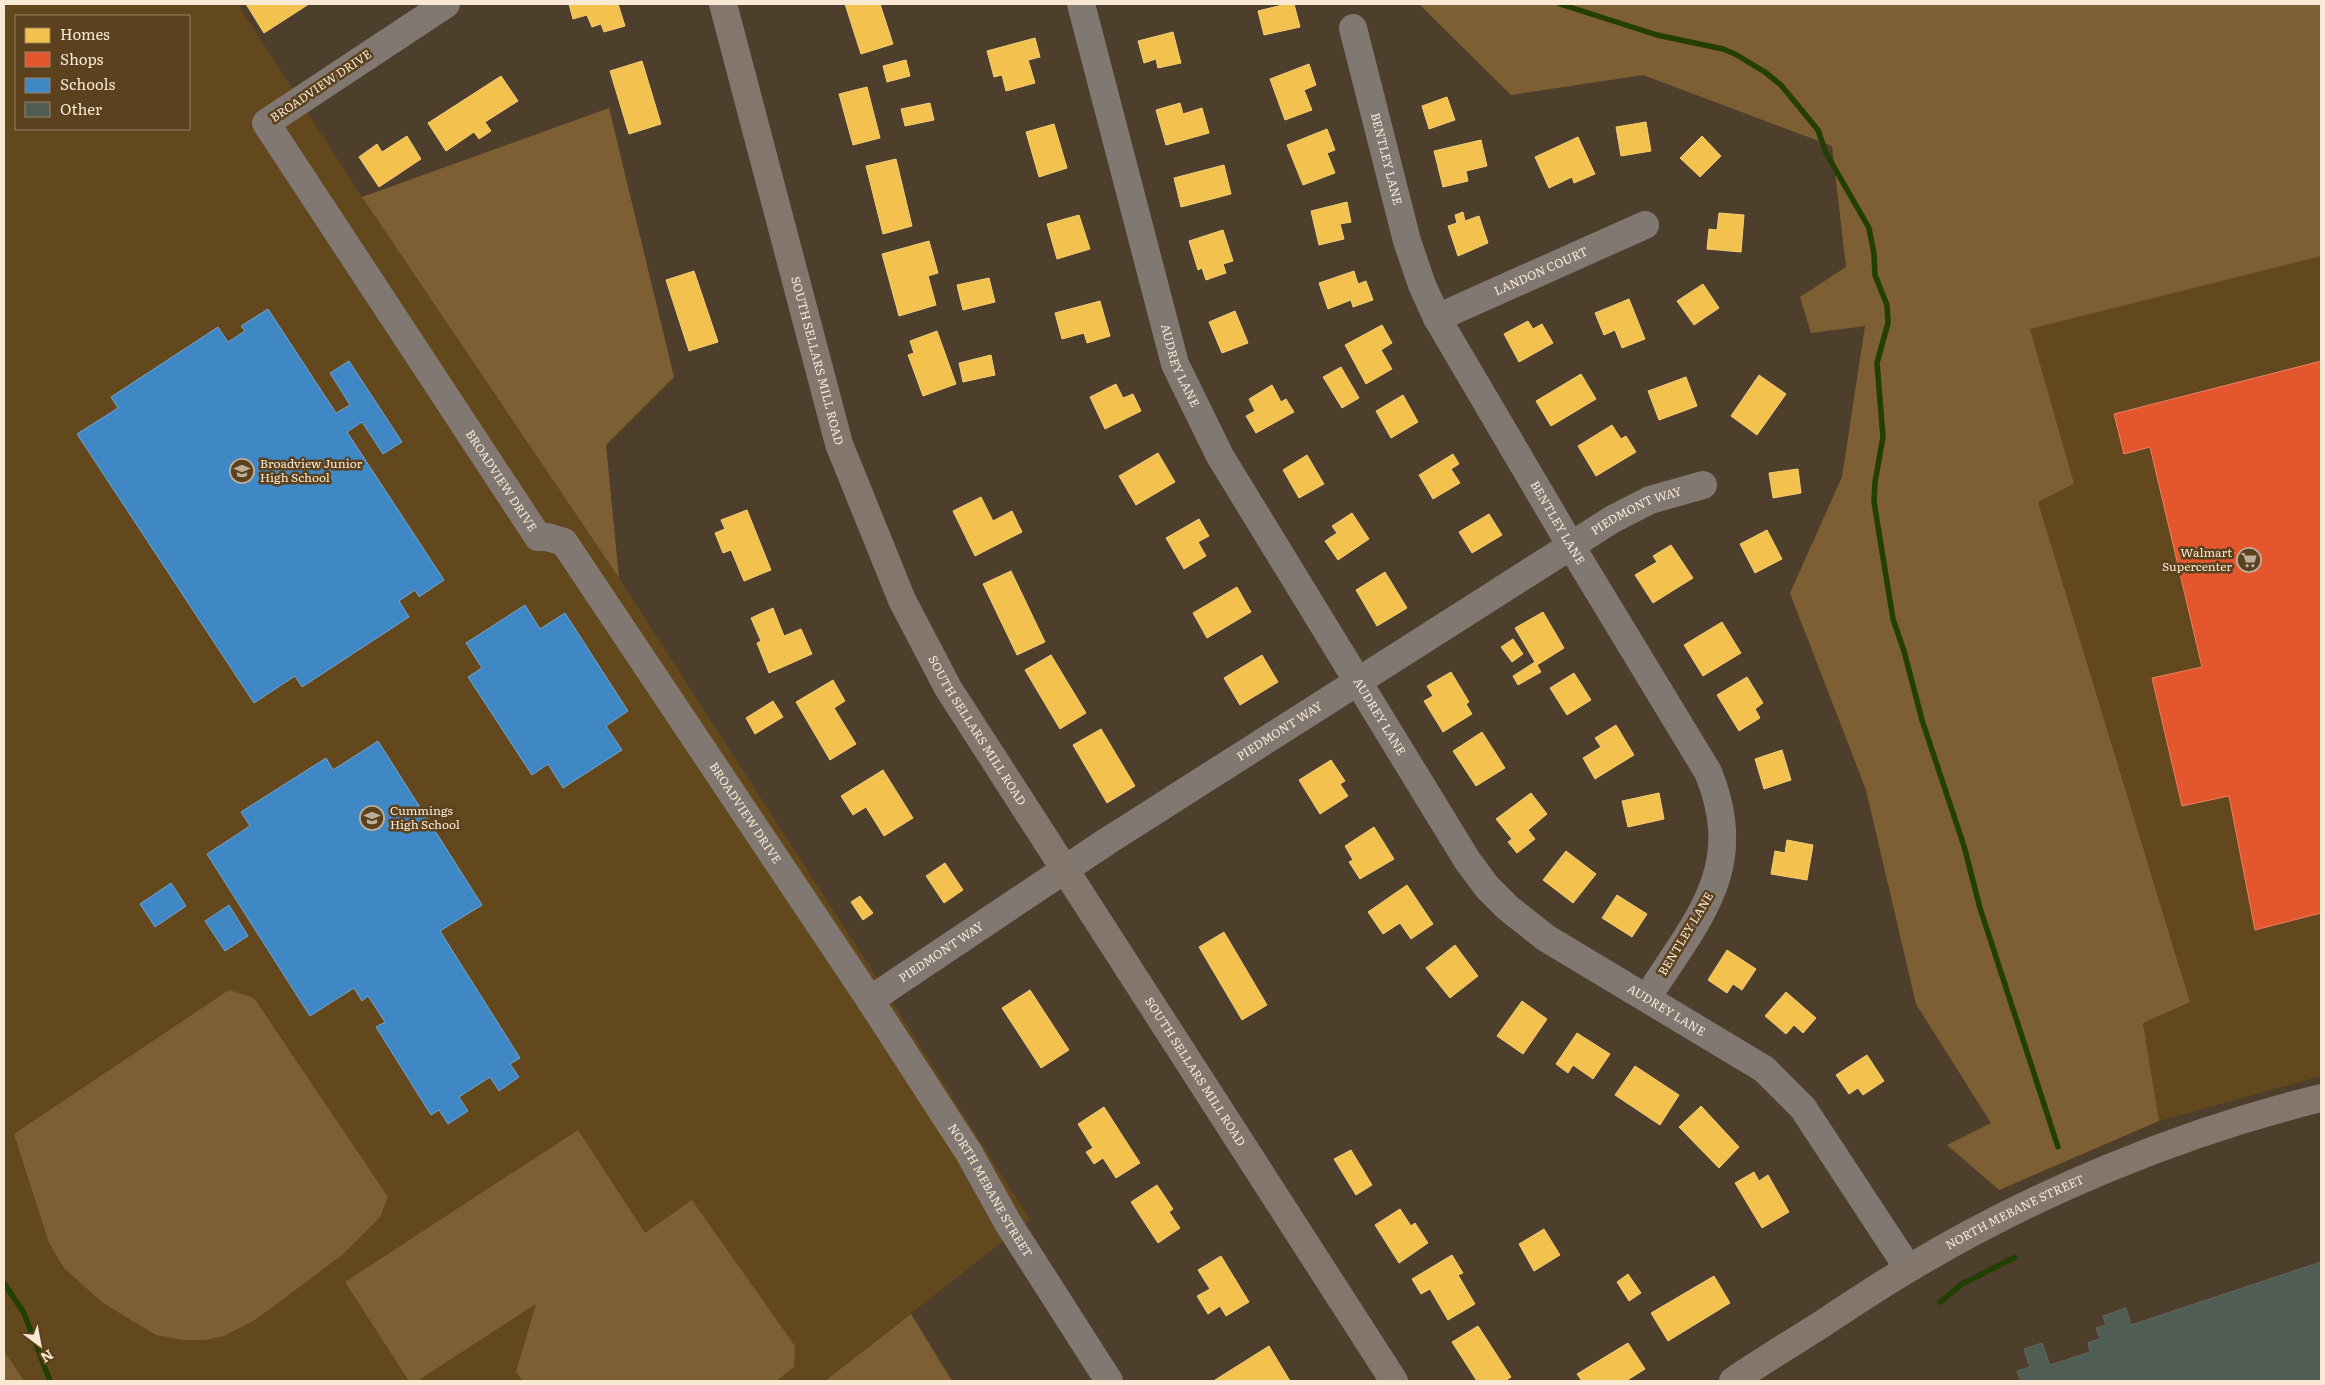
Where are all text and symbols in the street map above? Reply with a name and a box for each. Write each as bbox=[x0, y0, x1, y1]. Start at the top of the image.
legend bbox=[15, 15, 190, 130]
text: Homes bbox=[60, 22, 110, 45]
street label: BROADVIEW DRIVE bbox=[266, 44, 375, 126]
text: Shops bbox=[60, 47, 103, 70]
text: Schools bbox=[60, 72, 116, 95]
text: Other bbox=[60, 97, 102, 120]
street label: BENTLEY LANE bbox=[1367, 111, 1408, 207]
street label: LANDON COURT bbox=[1491, 242, 1591, 299]
street label: SOUTH SELLARS MILL ROAD bbox=[787, 274, 849, 447]
street label: AUDREY LANE bbox=[1157, 322, 1205, 410]
street label: BROADVIEW DRIVE bbox=[462, 426, 542, 535]
place label: Broadview Junior High School bbox=[260, 454, 363, 486]
school or university icon: Broadview Junior High School bbox=[229, 458, 255, 484]
street label: BENTLEY LANE bbox=[1526, 477, 1590, 568]
street label: PIEDMONT WAY bbox=[1587, 481, 1684, 539]
place label: Walmart Supercenter bbox=[2162, 543, 2232, 575]
supermarket icon: Walmart Supercenter bbox=[2236, 547, 2262, 573]
street label: SOUTH SELLARS MILL ROAD bbox=[924, 652, 1031, 809]
street label: AUDREY LANE bbox=[1350, 674, 1411, 759]
street label: PIEDMONT WAY bbox=[1233, 696, 1326, 765]
street label: BROADVIEW DRIVE bbox=[706, 758, 787, 867]
place label: Cummings High School bbox=[390, 801, 460, 833]
school or university icon: Cummings High School bbox=[359, 805, 385, 831]
street label: BENTLEY LANE bbox=[1653, 888, 1717, 979]
street label: PIEDMONT WAY bbox=[895, 916, 987, 986]
street label: AUDREY LANE bbox=[1624, 979, 1710, 1040]
street label: SOUTH SELLARS MILL ROAD bbox=[1141, 993, 1251, 1149]
street label: NORTH MEBANE STREET bbox=[944, 1120, 1038, 1261]
street label: NORTH MEBANE STREET bbox=[1942, 1169, 2087, 1253]
north arrow bbox=[15, 1320, 65, 1370]
text: N bbox=[37, 1345, 58, 1369]

